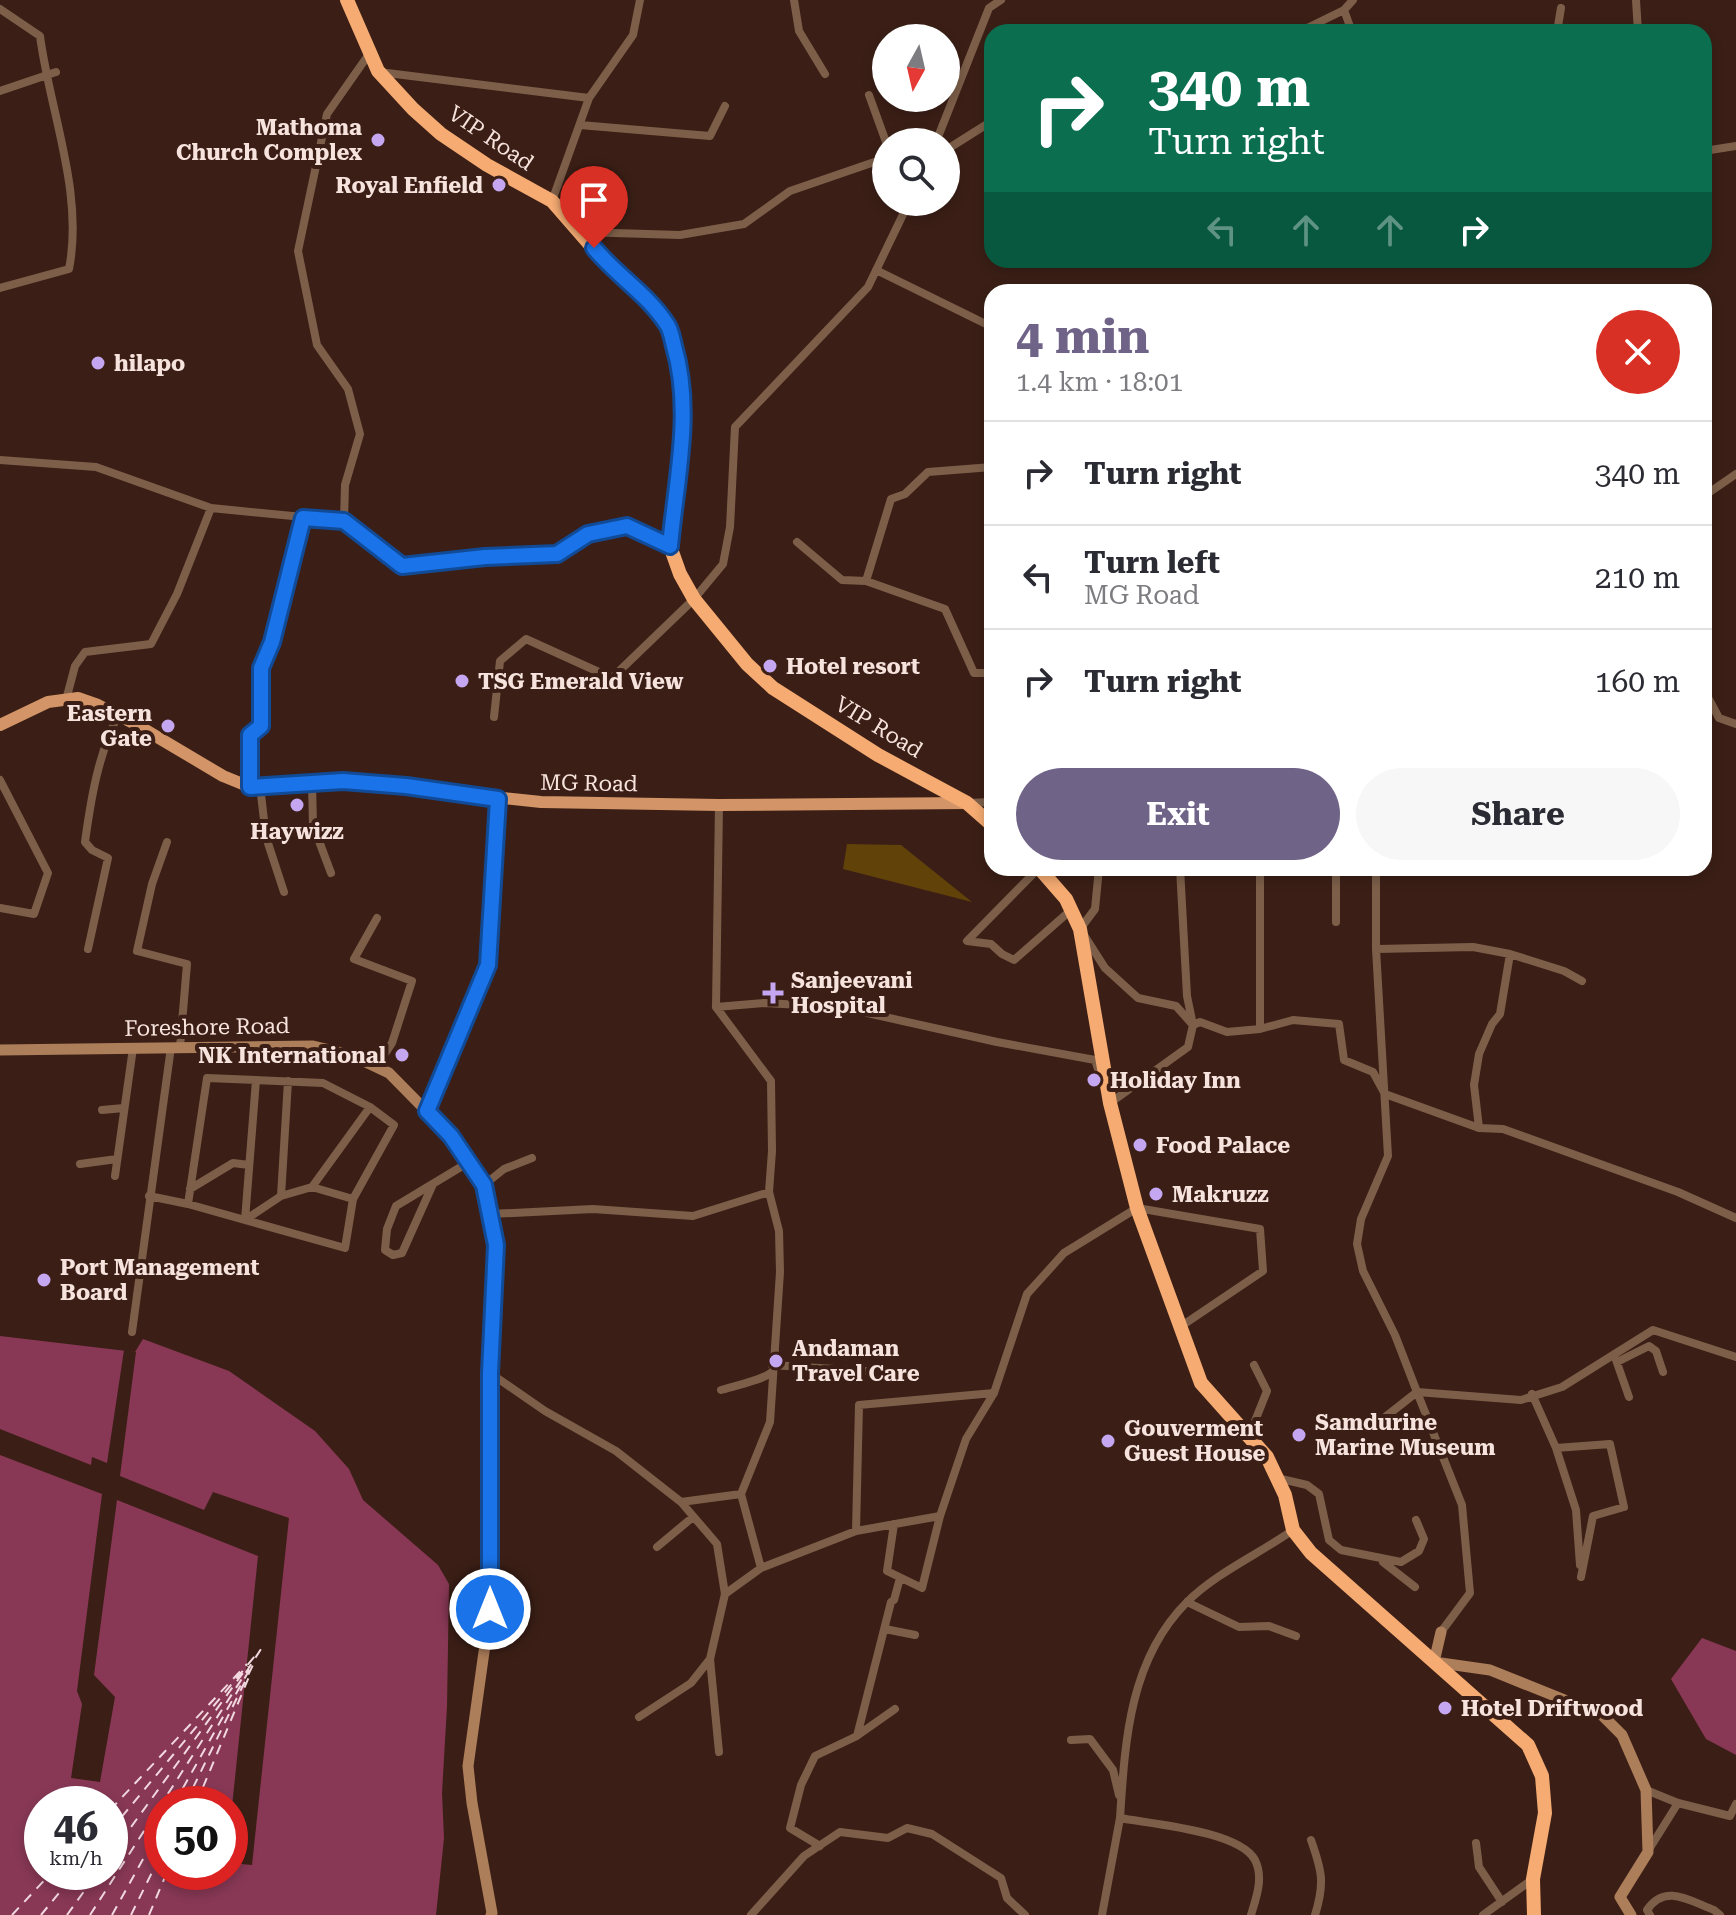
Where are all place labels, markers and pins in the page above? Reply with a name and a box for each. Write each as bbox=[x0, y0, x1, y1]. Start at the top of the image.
place label: Mathoma Church Complex bbox=[176, 115, 362, 165]
marker: Mathoma Church Complex bbox=[369, 131, 387, 149]
pin bbox=[560, 166, 628, 248]
place label: Royal Enfield bbox=[336, 173, 483, 198]
marker: Royal Enfield bbox=[490, 176, 508, 194]
place label: hilapo bbox=[114, 351, 185, 376]
marker: hilapo bbox=[89, 354, 107, 372]
place label: Hotel resort bbox=[786, 654, 920, 679]
marker: Hotel resort bbox=[761, 657, 779, 675]
place label: TSG Emerald View bbox=[478, 669, 684, 694]
marker: TSG Emerald View bbox=[453, 672, 471, 690]
place label: Eastern Gate bbox=[67, 701, 152, 751]
marker: Eastern Gate bbox=[159, 717, 177, 735]
marker: Haywizz bbox=[288, 796, 306, 814]
place label: Haywizz bbox=[250, 819, 344, 844]
place label: Sanjeevani Hospital bbox=[791, 968, 913, 1018]
marker: Sanjeevani Hospital bbox=[762, 982, 784, 1004]
place label: NK International bbox=[198, 1043, 386, 1068]
marker: NK International bbox=[393, 1046, 411, 1064]
place label: Holiday Inn bbox=[1110, 1068, 1241, 1093]
marker: Holiday Inn bbox=[1085, 1071, 1103, 1089]
place label: Food Palace bbox=[1156, 1133, 1290, 1158]
marker: Food Palace bbox=[1131, 1136, 1149, 1154]
place label: Makruzz bbox=[1172, 1182, 1269, 1207]
marker: Makruzz bbox=[1147, 1185, 1165, 1203]
place label: Port Management Board bbox=[60, 1255, 260, 1305]
marker: Port Management Board bbox=[35, 1271, 53, 1289]
place label: Andaman Travel Care bbox=[792, 1336, 920, 1386]
marker: Andaman Travel Care bbox=[767, 1352, 785, 1370]
place label: Samdurine Marine Museum bbox=[1315, 1410, 1495, 1460]
place label: Gouverment Guest House bbox=[1124, 1416, 1266, 1466]
marker: Samdurine Marine Museum bbox=[1290, 1426, 1308, 1444]
marker: Gouverment Guest House bbox=[1099, 1432, 1117, 1450]
place label: Hotel Driftwood bbox=[1461, 1696, 1643, 1721]
marker: Hotel Driftwood bbox=[1436, 1699, 1454, 1717]

